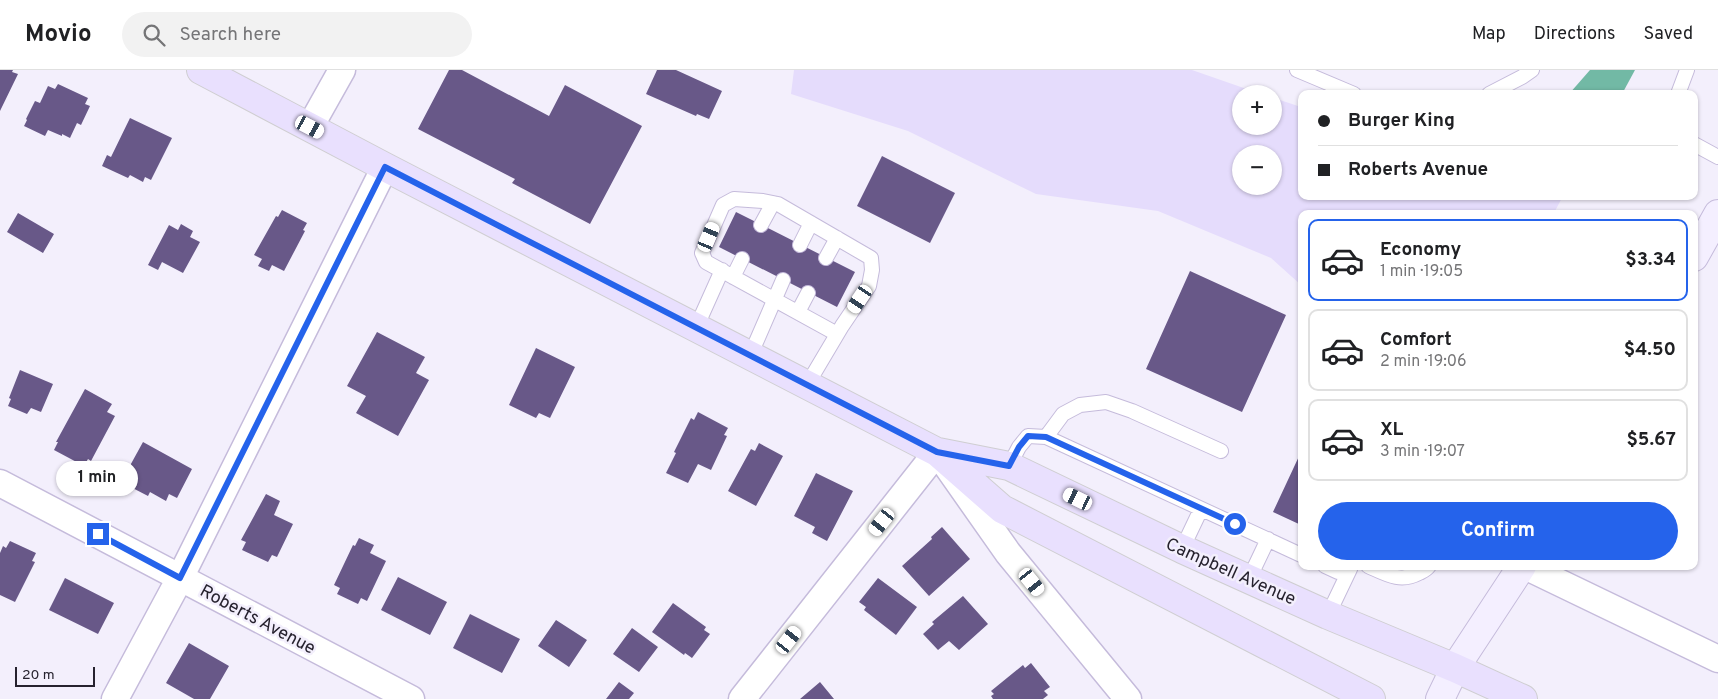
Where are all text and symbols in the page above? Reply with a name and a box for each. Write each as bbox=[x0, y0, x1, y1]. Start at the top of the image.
search box bbox=[122, 12, 472, 57]
text: Movio bbox=[25, 20, 92, 50]
icon: search bbox=[140, 21, 168, 49]
text: Search here bbox=[180, 23, 281, 47]
text: Map bbox=[1472, 23, 1506, 46]
text: Directions bbox=[1534, 23, 1616, 46]
text: Saved bbox=[1644, 23, 1693, 46]
map controls bbox=[1232, 85, 1282, 195]
button: + bbox=[1232, 85, 1282, 135]
text: Burger King bbox=[1348, 109, 1455, 133]
car bbox=[293, 113, 326, 141]
button: − bbox=[1232, 145, 1282, 195]
text: Roberts Avenue bbox=[1348, 158, 1488, 182]
car bbox=[696, 220, 721, 254]
icon: car bbox=[1320, 238, 1365, 283]
text: Economy bbox=[1380, 238, 1461, 262]
text: $3.34 bbox=[1625, 248, 1676, 272]
text: 1 min · 19:05 bbox=[1380, 262, 1463, 282]
car bbox=[845, 282, 874, 316]
icon: car bbox=[1320, 328, 1365, 373]
text: Comfort bbox=[1380, 328, 1452, 352]
text: $4.50 bbox=[1624, 338, 1676, 362]
text: 2 min · 19:06 bbox=[1380, 352, 1467, 372]
icon: car bbox=[1320, 418, 1365, 463]
text: XL bbox=[1380, 418, 1403, 442]
text: $5.67 bbox=[1626, 428, 1676, 452]
text: 3 min · 19:07 bbox=[1380, 442, 1465, 462]
callout: 1 min bbox=[57, 462, 139, 496]
text: 1 min bbox=[78, 468, 116, 488]
car bbox=[1061, 486, 1094, 512]
button: Confirm bbox=[1318, 502, 1678, 560]
car bbox=[866, 506, 897, 538]
route start bbox=[1224, 513, 1246, 535]
route end bbox=[87, 523, 109, 545]
street label: Campbell Avenue bbox=[1162, 533, 1299, 611]
car bbox=[1016, 566, 1047, 598]
street label: Roberts Avenue bbox=[195, 580, 319, 660]
car bbox=[773, 624, 804, 656]
scale bar bbox=[15, 664, 95, 687]
text: 20 m bbox=[22, 667, 55, 684]

